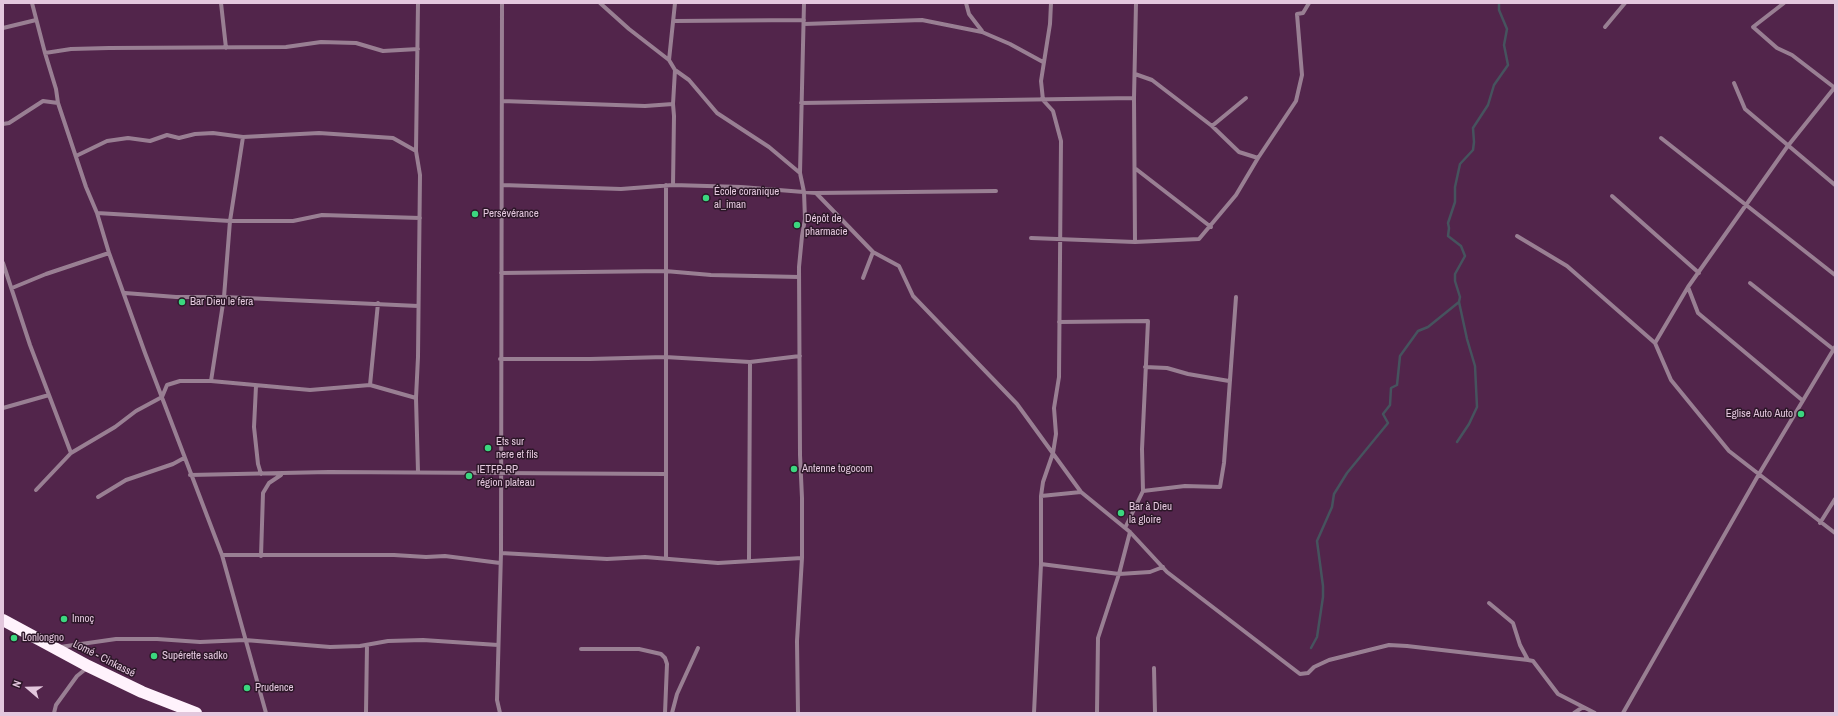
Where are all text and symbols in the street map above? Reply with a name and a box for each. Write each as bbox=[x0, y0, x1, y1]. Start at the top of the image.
place label: École coranique al_iman bbox=[714, 185, 779, 211]
marker: École coranique al_iman bbox=[701, 193, 711, 203]
place label: Persévérance bbox=[483, 207, 539, 221]
marker: Persévérance bbox=[470, 209, 480, 219]
place label: Dépôt de pharmacie bbox=[805, 212, 848, 238]
marker: Dépôt de pharmacie bbox=[792, 220, 802, 230]
place label: Bar Dieu le fera bbox=[190, 295, 253, 309]
marker: Bar Dieu le fera bbox=[177, 297, 187, 307]
place label: Eglise Auto Auto bbox=[1726, 407, 1793, 421]
marker: Eglise Auto Auto bbox=[1796, 409, 1806, 419]
place label: Ets sur nere et fils bbox=[496, 435, 538, 461]
marker: Ets sur nere et fils bbox=[483, 443, 493, 453]
place label: Antenne togocom bbox=[802, 462, 873, 476]
place label: IETFP-RP région plateau bbox=[477, 463, 535, 489]
marker: Antenne togocom bbox=[789, 464, 799, 474]
marker: IETFP-RP région plateau bbox=[464, 471, 474, 481]
place label: Bar à Dieu la gloire bbox=[1129, 500, 1172, 526]
marker: Bar à Dieu la gloire bbox=[1116, 508, 1126, 518]
place label: Innoç bbox=[72, 612, 94, 626]
marker: Innoç bbox=[59, 614, 69, 624]
place label: Lonlongno bbox=[22, 631, 64, 645]
marker: Lonlongno bbox=[9, 633, 19, 643]
street label: Lomé - Cinkassé bbox=[71, 638, 137, 680]
place label: Supérette sadko bbox=[162, 649, 228, 663]
marker: Supérette sadko bbox=[149, 651, 159, 661]
north arrow bbox=[8, 668, 48, 708]
text: N bbox=[9, 678, 24, 689]
place label: Prudence bbox=[255, 681, 294, 695]
marker: Prudence bbox=[242, 683, 252, 693]

